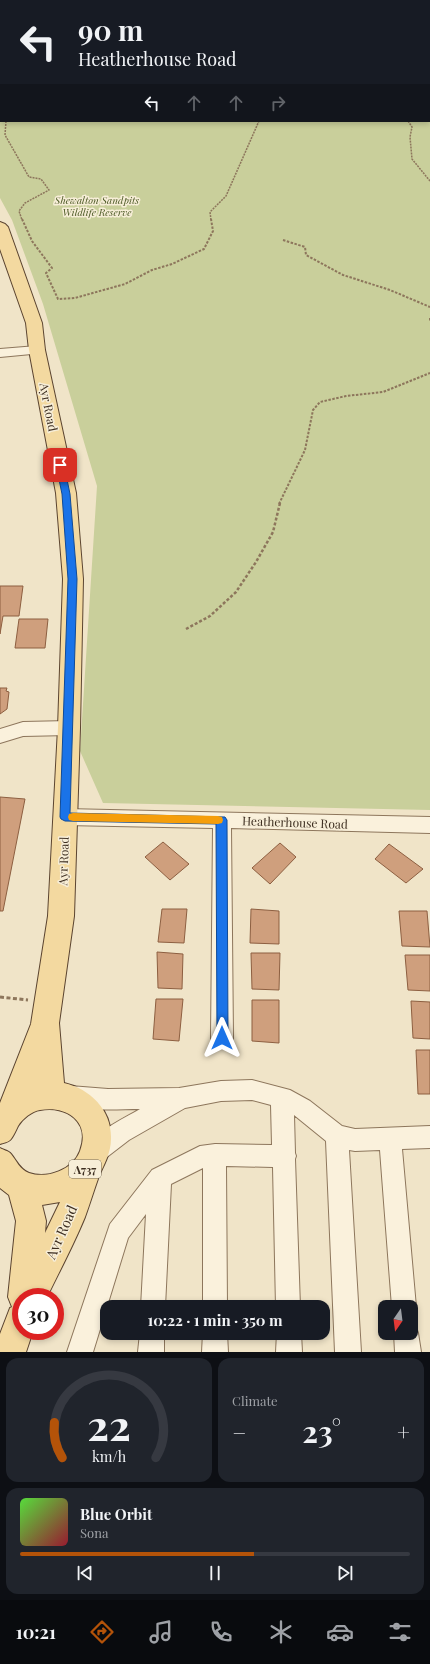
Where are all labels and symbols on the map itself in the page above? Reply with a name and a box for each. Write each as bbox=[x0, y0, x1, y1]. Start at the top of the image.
park label: Shewalton Sandpits Wildlife Reserve bbox=[54, 193, 139, 219]
street label: Ayr Road bbox=[36, 380, 62, 433]
pin bbox=[43, 448, 77, 482]
street label: Heatherhouse Road bbox=[242, 812, 348, 832]
street label: Ayr Road bbox=[54, 836, 72, 887]
position arrow bbox=[201, 1017, 243, 1059]
road number: A737 bbox=[69, 1160, 101, 1178]
street label: Ayr Road bbox=[40, 1202, 81, 1263]
speed limit sign: 30 bbox=[12, 1288, 64, 1340]
north arrow bbox=[378, 1300, 418, 1340]

